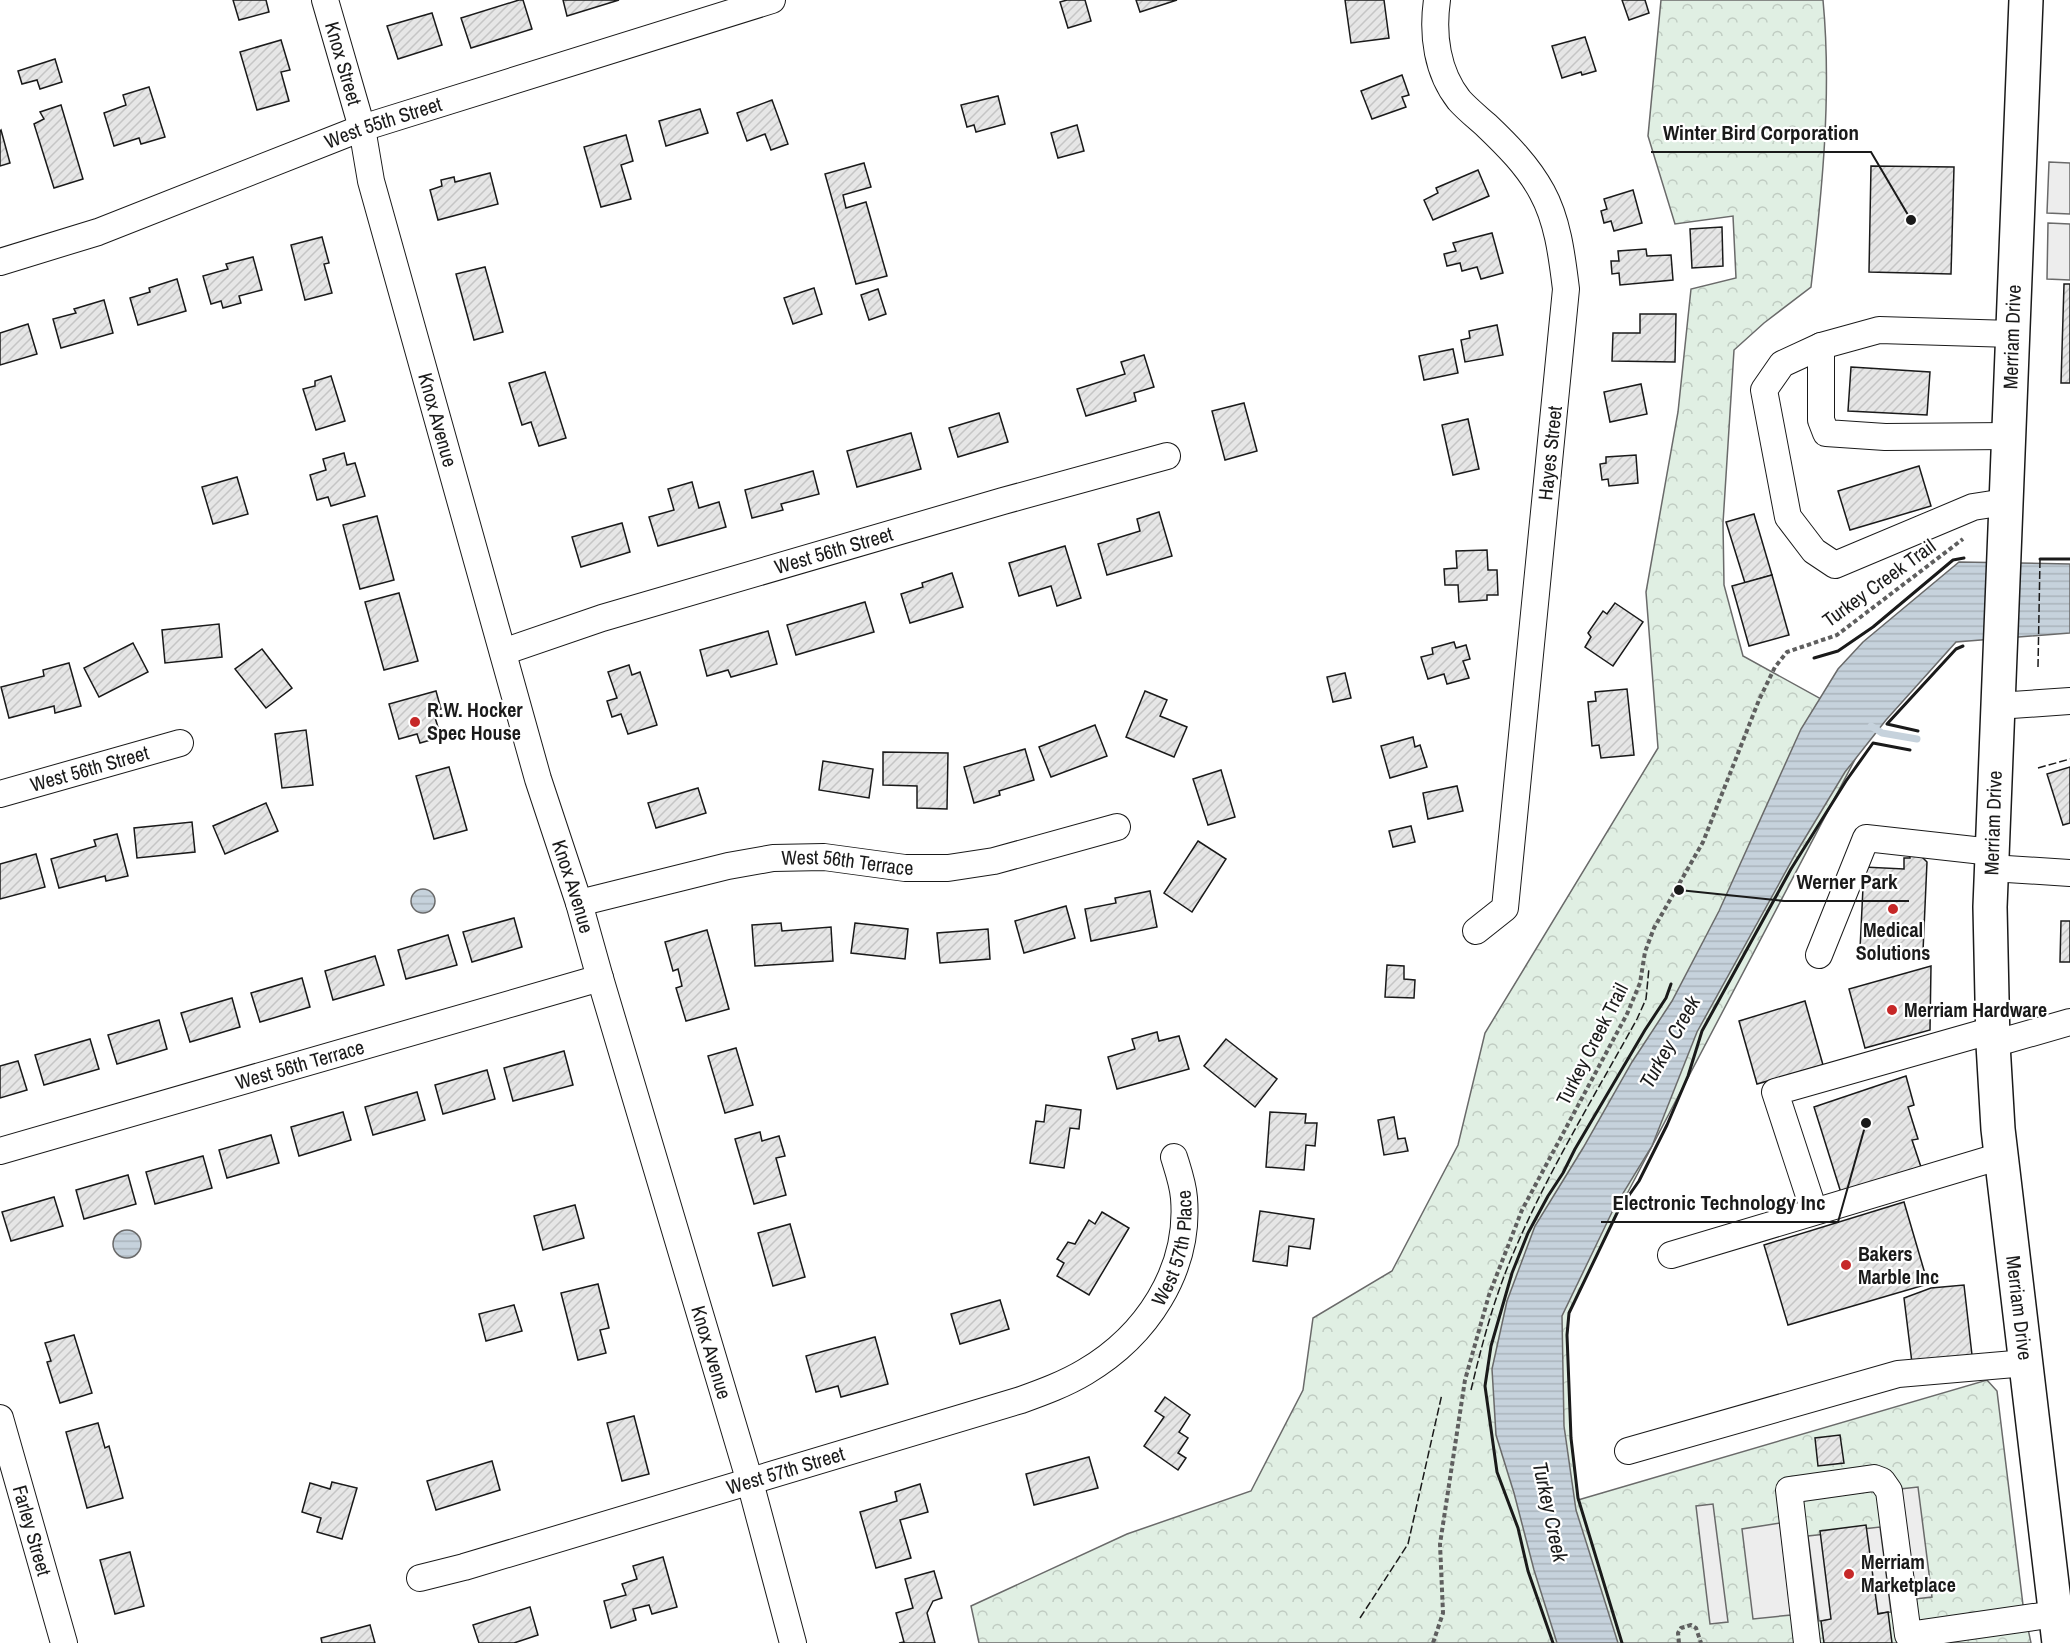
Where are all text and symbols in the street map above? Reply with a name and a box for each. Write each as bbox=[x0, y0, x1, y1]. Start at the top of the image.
street label: Knox Street bbox=[319, 18, 369, 109]
street label: West 55th Street bbox=[320, 90, 445, 154]
callout: Winter Bird Corporation bbox=[1651, 113, 1871, 152]
text: Winter Bird Corporation bbox=[1663, 118, 1859, 147]
street label: Merriam Drive bbox=[1996, 284, 2027, 390]
street label: Knox Avenue bbox=[412, 370, 464, 470]
street label: Hayes Street bbox=[1531, 404, 1568, 502]
street label: West 56th Street bbox=[771, 520, 896, 580]
street label: Turkey Creek Trail bbox=[1817, 532, 1941, 633]
place label: R.W. Hocker Spec House bbox=[427, 696, 523, 746]
marker: R.W. Hocker Spec House bbox=[408, 715, 422, 729]
street label: West 56th Street bbox=[27, 738, 152, 798]
street label: Merriam Drive bbox=[1977, 770, 2008, 876]
street label: Knox Avenue bbox=[546, 836, 601, 936]
street label: West 56th Terrace bbox=[781, 843, 913, 881]
callout: Werner Park bbox=[1784, 862, 1909, 901]
text: Werner Park bbox=[1796, 867, 1898, 896]
marker: Medical Solutions bbox=[1886, 902, 1900, 916]
place label: Medical Solutions bbox=[1856, 916, 1930, 966]
street label: Turkey Creek Trail bbox=[1549, 978, 1634, 1109]
water label: Turkey Creek bbox=[1632, 989, 1708, 1093]
place label: Merriam Hardware bbox=[1904, 996, 2047, 1023]
marker: Merriam Hardware bbox=[1885, 1003, 1899, 1017]
street label: West 56th Terrace bbox=[232, 1033, 367, 1095]
callout: Electronic Technology Inc bbox=[1601, 1183, 1838, 1222]
text: Electronic Technology Inc bbox=[1612, 1188, 1826, 1217]
street label: West 57th Place bbox=[1145, 1189, 1198, 1311]
place label: Bakers Marble Inc bbox=[1858, 1240, 1939, 1290]
street label: Merriam Drive bbox=[2000, 1254, 2039, 1361]
marker: Bakers Marble Inc bbox=[1839, 1258, 1853, 1272]
street label: Knox Avenue bbox=[685, 1302, 739, 1402]
street label: West 57th Street bbox=[723, 1440, 848, 1501]
water label: Turkey Creek bbox=[1526, 1459, 1576, 1566]
street label: Farley Street bbox=[7, 1482, 58, 1579]
place label: Merriam Marketplace bbox=[1861, 1548, 1956, 1598]
marker: Merriam Marketplace bbox=[1842, 1567, 1856, 1581]

